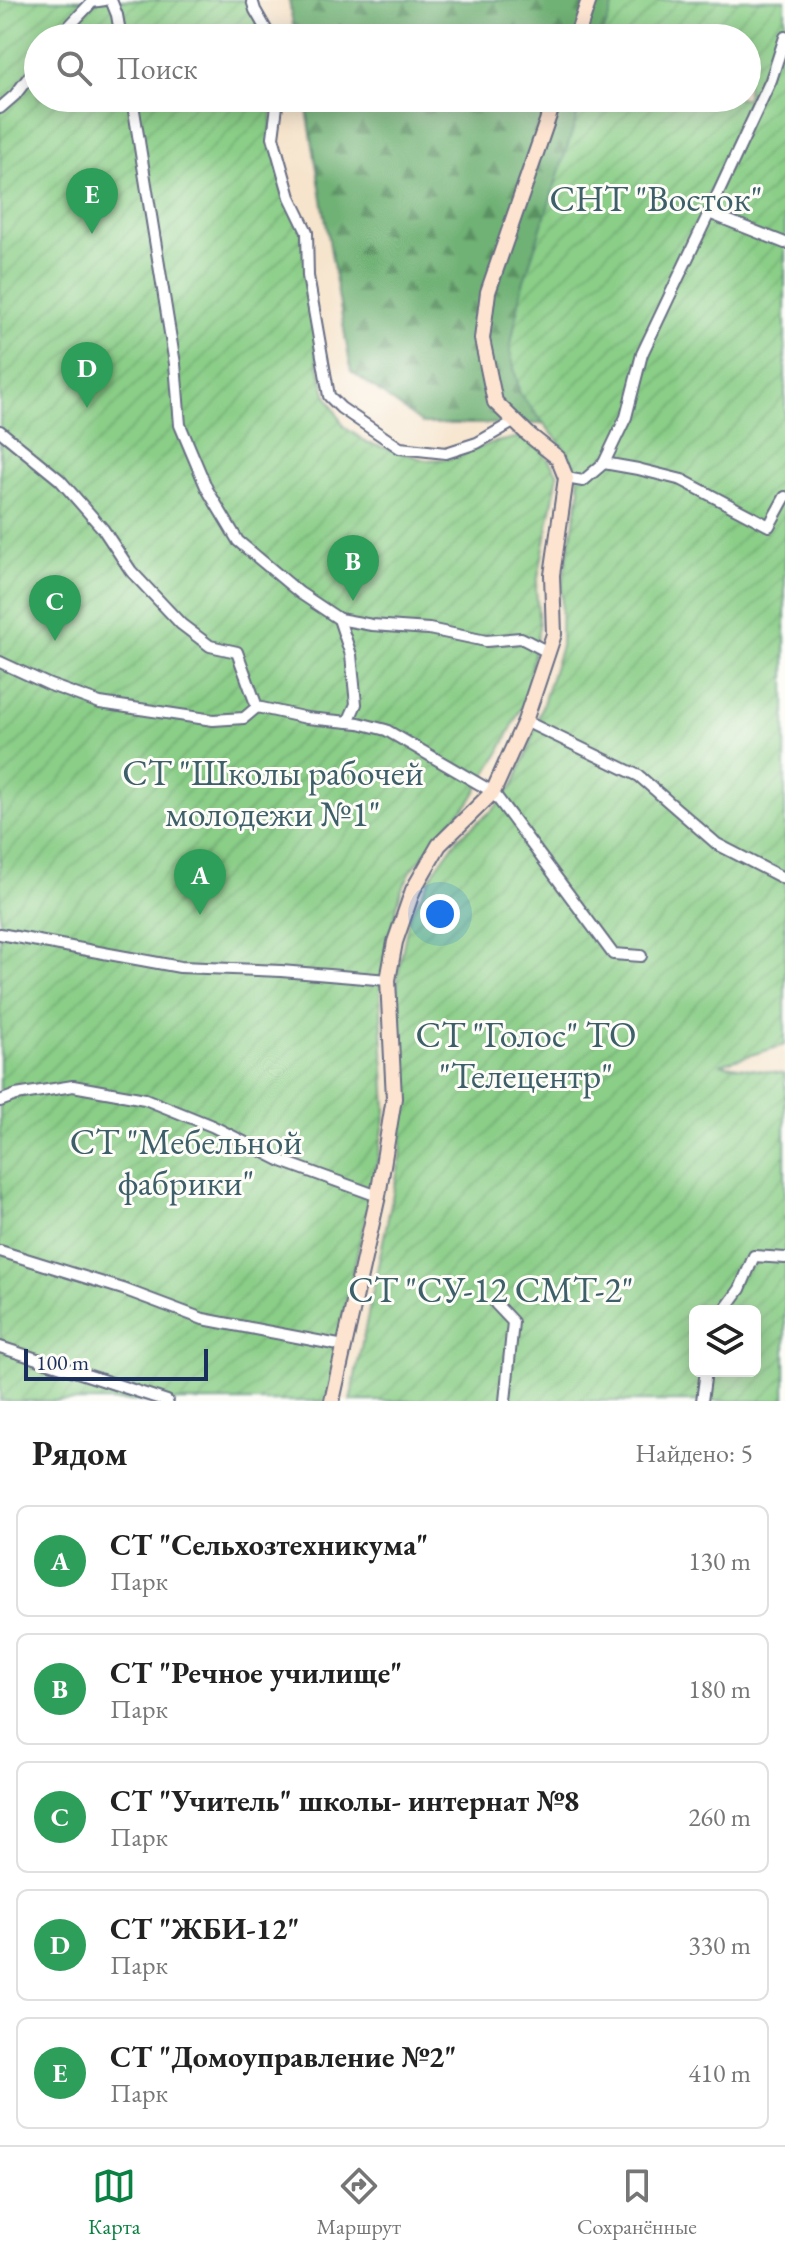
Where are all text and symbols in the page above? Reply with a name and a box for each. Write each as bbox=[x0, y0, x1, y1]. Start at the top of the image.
search box bbox=[24, 24, 761, 112]
icon: search bbox=[52, 46, 96, 90]
text: Поиск bbox=[116, 49, 198, 88]
pin: E bbox=[66, 168, 118, 234]
park label: СНТ "Восток" bbox=[549, 175, 763, 222]
pin: D bbox=[61, 342, 113, 408]
pin: B bbox=[327, 535, 379, 601]
pin: C bbox=[29, 575, 81, 641]
park label: СТ "Школы рабочей молодежи №1" bbox=[122, 749, 424, 837]
pin: A bbox=[174, 849, 226, 915]
your location bbox=[420, 894, 460, 934]
park label: СТ "Голос" ТО "Телецентр" bbox=[416, 1011, 636, 1099]
park label: СТ "Мебельной фабрики" bbox=[70, 1118, 302, 1206]
park label: СТ "СУ-12 СМТ-2" bbox=[348, 1266, 634, 1313]
map controls bbox=[689, 1305, 761, 1377]
button: layers bbox=[689, 1305, 761, 1377]
scale bar bbox=[24, 1345, 208, 1381]
text: 100 m bbox=[36, 1348, 89, 1377]
text: Рядом bbox=[32, 1431, 127, 1475]
text: Найдено: 5 bbox=[635, 1436, 753, 1470]
text: СТ "Сельхозтехникума" bbox=[110, 1525, 428, 1564]
text: A bbox=[51, 1544, 69, 1578]
text: 130 m bbox=[688, 1544, 751, 1578]
text: Парк bbox=[110, 1564, 168, 1598]
text: СТ "Речное училище" bbox=[110, 1653, 402, 1692]
text: B bbox=[52, 1672, 68, 1706]
text: 180 m bbox=[688, 1672, 751, 1706]
text: Парк bbox=[110, 1692, 168, 1726]
text: СТ "Учитель" школы- интернат №8 bbox=[110, 1781, 579, 1820]
text: C bbox=[51, 1800, 69, 1834]
text: 260 m bbox=[688, 1800, 751, 1834]
text: Парк bbox=[110, 1820, 168, 1854]
text: СТ "ЖБИ-12" bbox=[110, 1909, 299, 1948]
text: D bbox=[50, 1928, 70, 1962]
text: 330 m bbox=[688, 1928, 751, 1962]
text: Парк bbox=[110, 1948, 168, 1982]
text: СТ "Домоуправление №2" bbox=[110, 2037, 456, 2076]
text: E bbox=[53, 2056, 67, 2090]
text: 410 m bbox=[688, 2056, 751, 2090]
text: Парк bbox=[110, 2076, 168, 2110]
tab: Карта bbox=[88, 2164, 141, 2241]
tab: Маршрут bbox=[317, 2164, 401, 2241]
tab: Сохранённые bbox=[577, 2164, 697, 2241]

